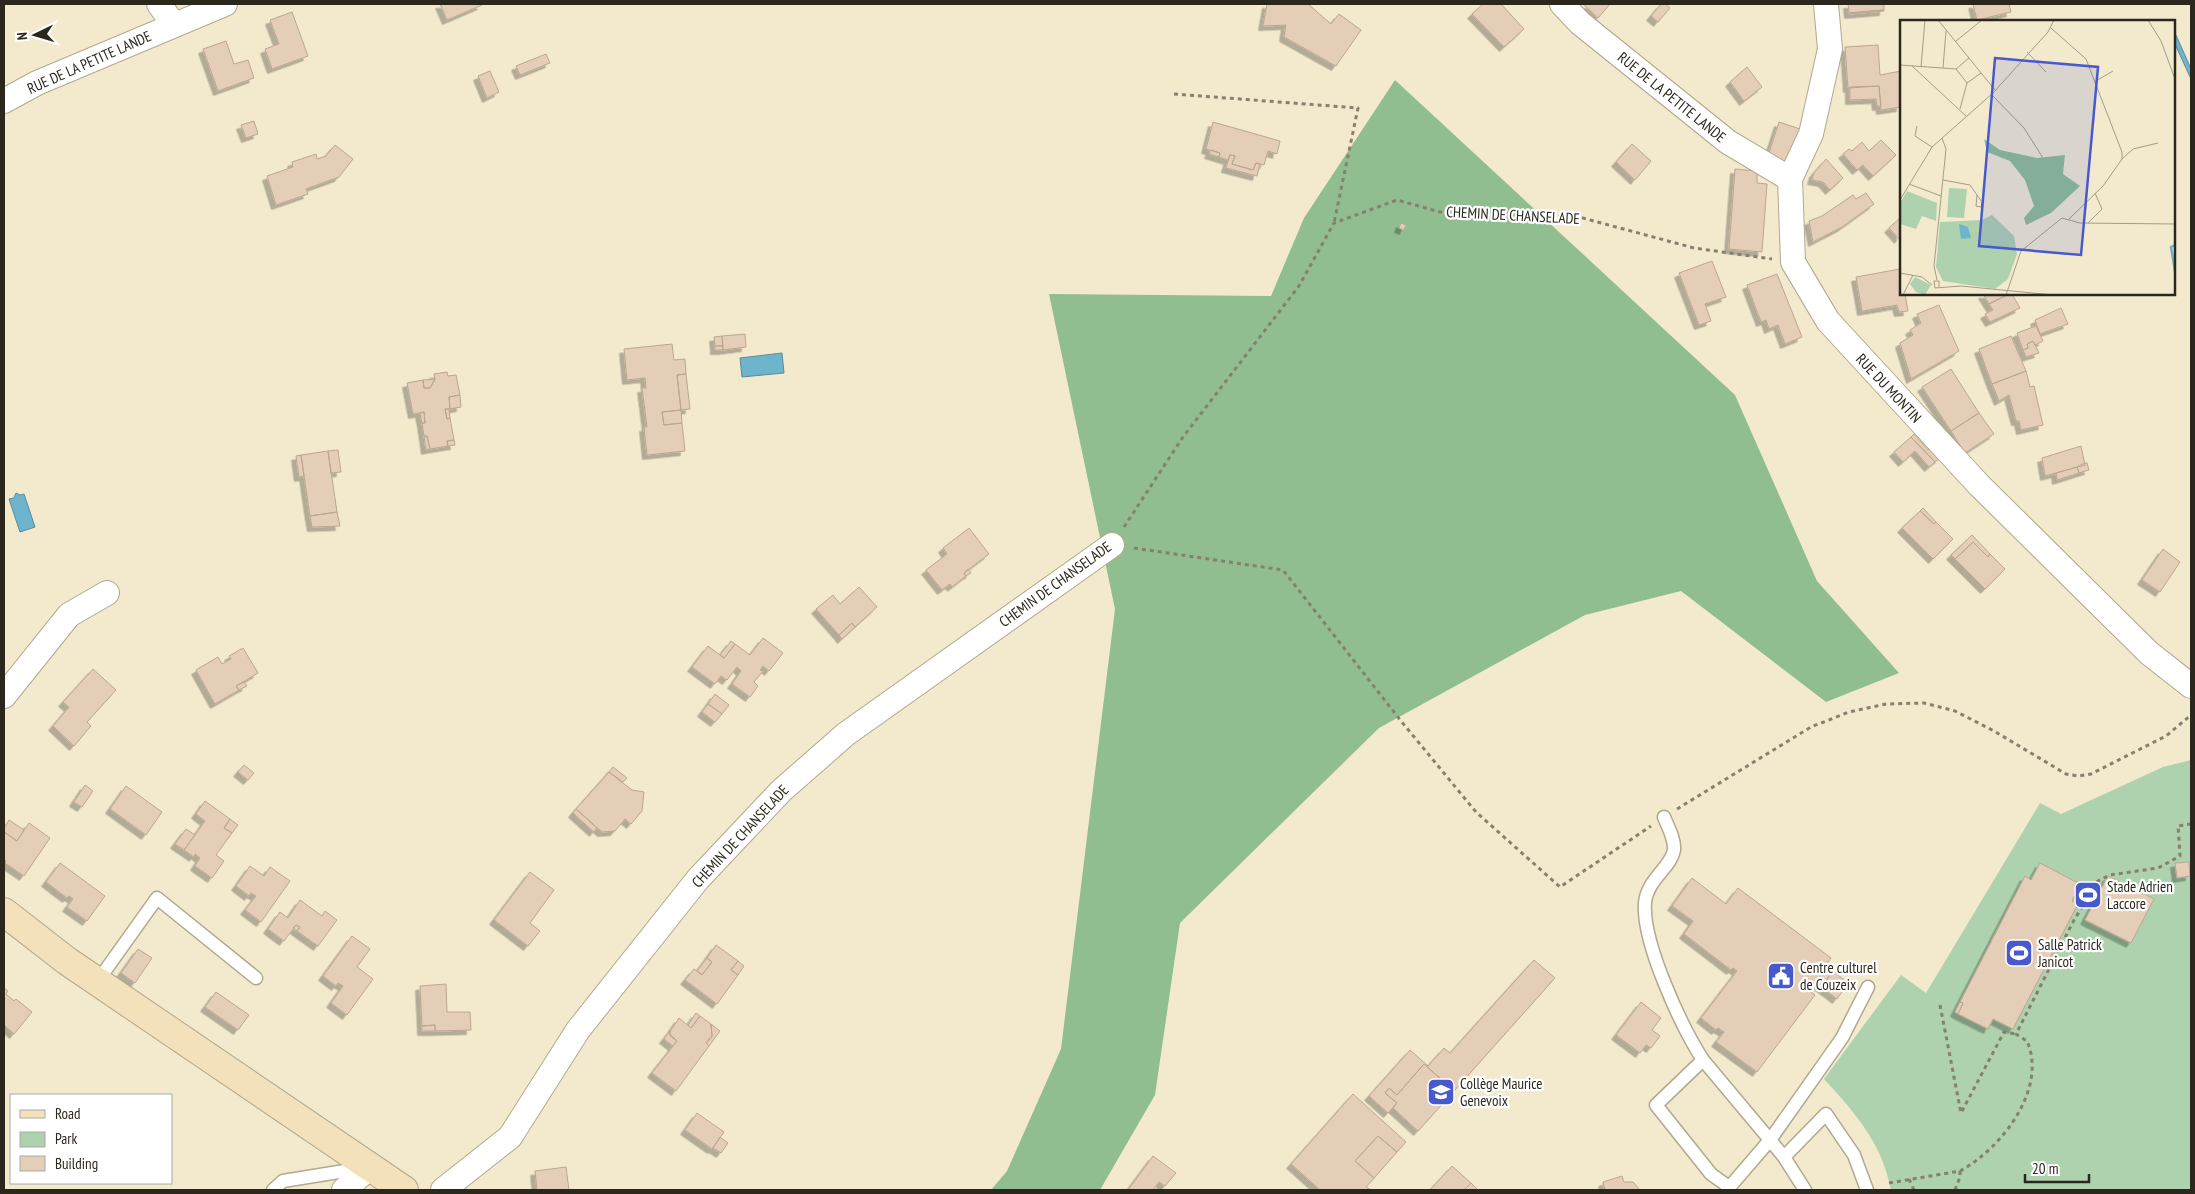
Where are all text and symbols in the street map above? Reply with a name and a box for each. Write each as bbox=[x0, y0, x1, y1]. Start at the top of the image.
north arrow bbox=[10, 10, 60, 60]
inset map bbox=[1900, 20, 2175, 295]
street label: RUE DE LA PETITE LANDE bbox=[24, 26, 154, 98]
text: N bbox=[13, 32, 31, 41]
street label: RUE DE LA PETITE LANDE bbox=[1614, 48, 1730, 146]
street label: CHEMIN DE CHANSELADE bbox=[1446, 202, 1580, 228]
street label: RUE DU MONTIN bbox=[1852, 349, 1926, 427]
street label: CHEMIN DE CHANSELADE bbox=[995, 537, 1115, 631]
street label: CHEMIN DE CHANSELADE bbox=[687, 781, 793, 891]
place label: Stade Adrien Laccore bbox=[2107, 877, 2173, 913]
sports icon: Stade Adrien Laccore bbox=[2073, 880, 2103, 910]
place label: Salle Patrick Janicot bbox=[2037, 935, 2102, 971]
sports icon: Salle Patrick Janicot bbox=[2004, 938, 2034, 968]
place label: Centre culturel de Couzeix bbox=[1800, 958, 1877, 994]
public building icon: Centre culturel de Couzeix bbox=[1766, 961, 1796, 991]
place label: Collège Maurice Genevoix bbox=[1460, 1074, 1543, 1110]
school or university icon: Collège Maurice Genevoix bbox=[1426, 1077, 1456, 1107]
legend bbox=[10, 1094, 172, 1184]
text: Road bbox=[55, 1104, 81, 1123]
text: Park bbox=[55, 1129, 77, 1148]
scale bar bbox=[2025, 1152, 2089, 1184]
text: Building bbox=[55, 1154, 98, 1173]
text: 20 m bbox=[2032, 1159, 2058, 1178]

